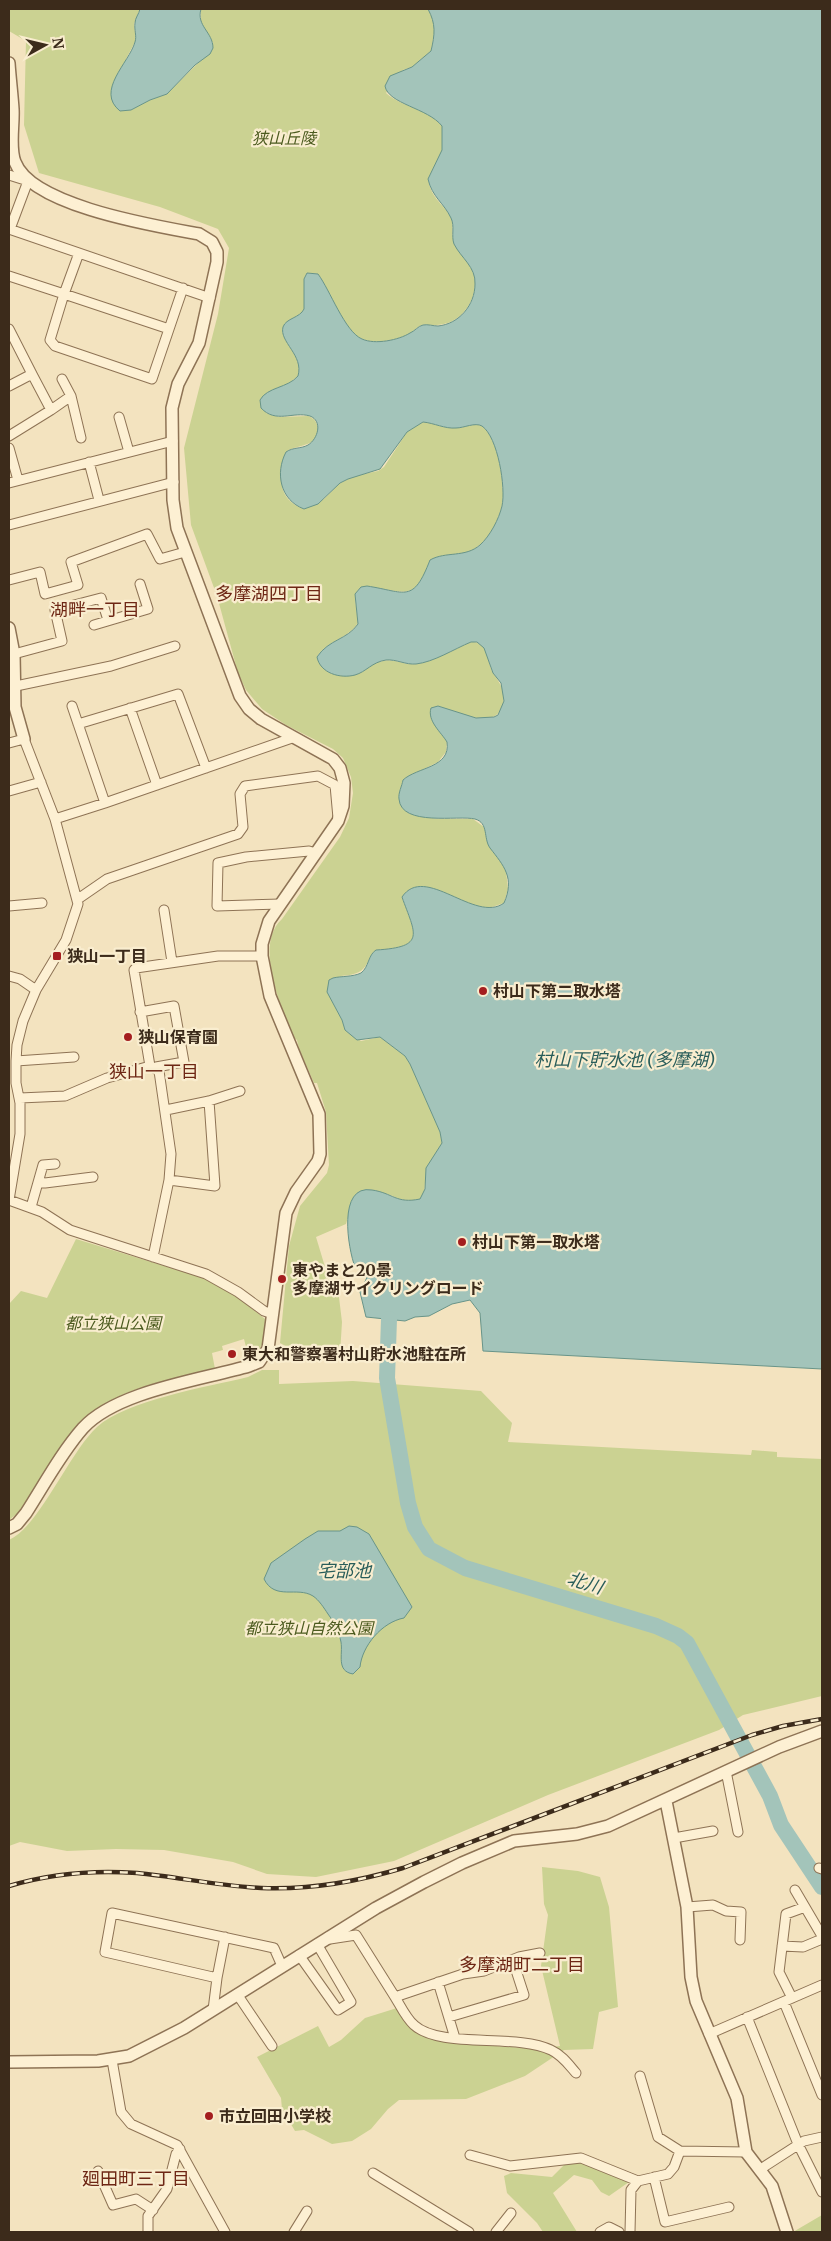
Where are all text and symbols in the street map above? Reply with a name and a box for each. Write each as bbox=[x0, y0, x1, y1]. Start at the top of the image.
north arrow bbox=[20, 20, 70, 70]
text: N bbox=[48, 36, 68, 50]
park label: 狭山丘陵 bbox=[252, 128, 318, 148]
district label: 多摩湖四丁目 bbox=[215, 582, 323, 605]
district label: 湖畔一丁目 bbox=[50, 598, 140, 621]
place label: 狭山一丁目 bbox=[67, 946, 147, 966]
marker: 狭山一丁目 bbox=[51, 950, 63, 962]
place label: 村山下第二取水塔 bbox=[493, 981, 621, 1001]
marker: 村山下第二取水塔 bbox=[477, 985, 489, 997]
place label: 狭山保育園 bbox=[138, 1027, 218, 1047]
marker: 狭山保育園 bbox=[122, 1031, 134, 1043]
water label: 村山下貯水池 (多摩湖) bbox=[534, 1048, 716, 1071]
district label: 狭山一丁目 bbox=[109, 1060, 199, 1083]
place label: 村山下第一取水塔 bbox=[472, 1232, 600, 1252]
marker: 村山下第一取水塔 bbox=[456, 1236, 468, 1248]
place label: 東やまと20景 多摩湖サイクリングロード bbox=[292, 1260, 484, 1298]
marker: 東やまと20景 多摩湖サイクリングロード bbox=[276, 1273, 288, 1285]
park label: 都立狭山公園 bbox=[65, 1313, 163, 1333]
place label: 東大和警察署村山貯水池駐在所 bbox=[242, 1344, 466, 1364]
marker: 東大和警察署村山貯水池駐在所 bbox=[226, 1348, 238, 1360]
water label: 宅部池 bbox=[317, 1559, 373, 1582]
water label: 北川 bbox=[565, 1566, 608, 1599]
park label: 都立狭山自然公園 bbox=[245, 1618, 375, 1638]
district label: 多摩湖町二丁目 bbox=[459, 1953, 585, 1976]
place label: 市立回田小学校 bbox=[219, 2106, 331, 2126]
marker: 市立回田小学校 bbox=[203, 2110, 215, 2122]
district label: 廻田町三丁目 bbox=[82, 2167, 190, 2190]

